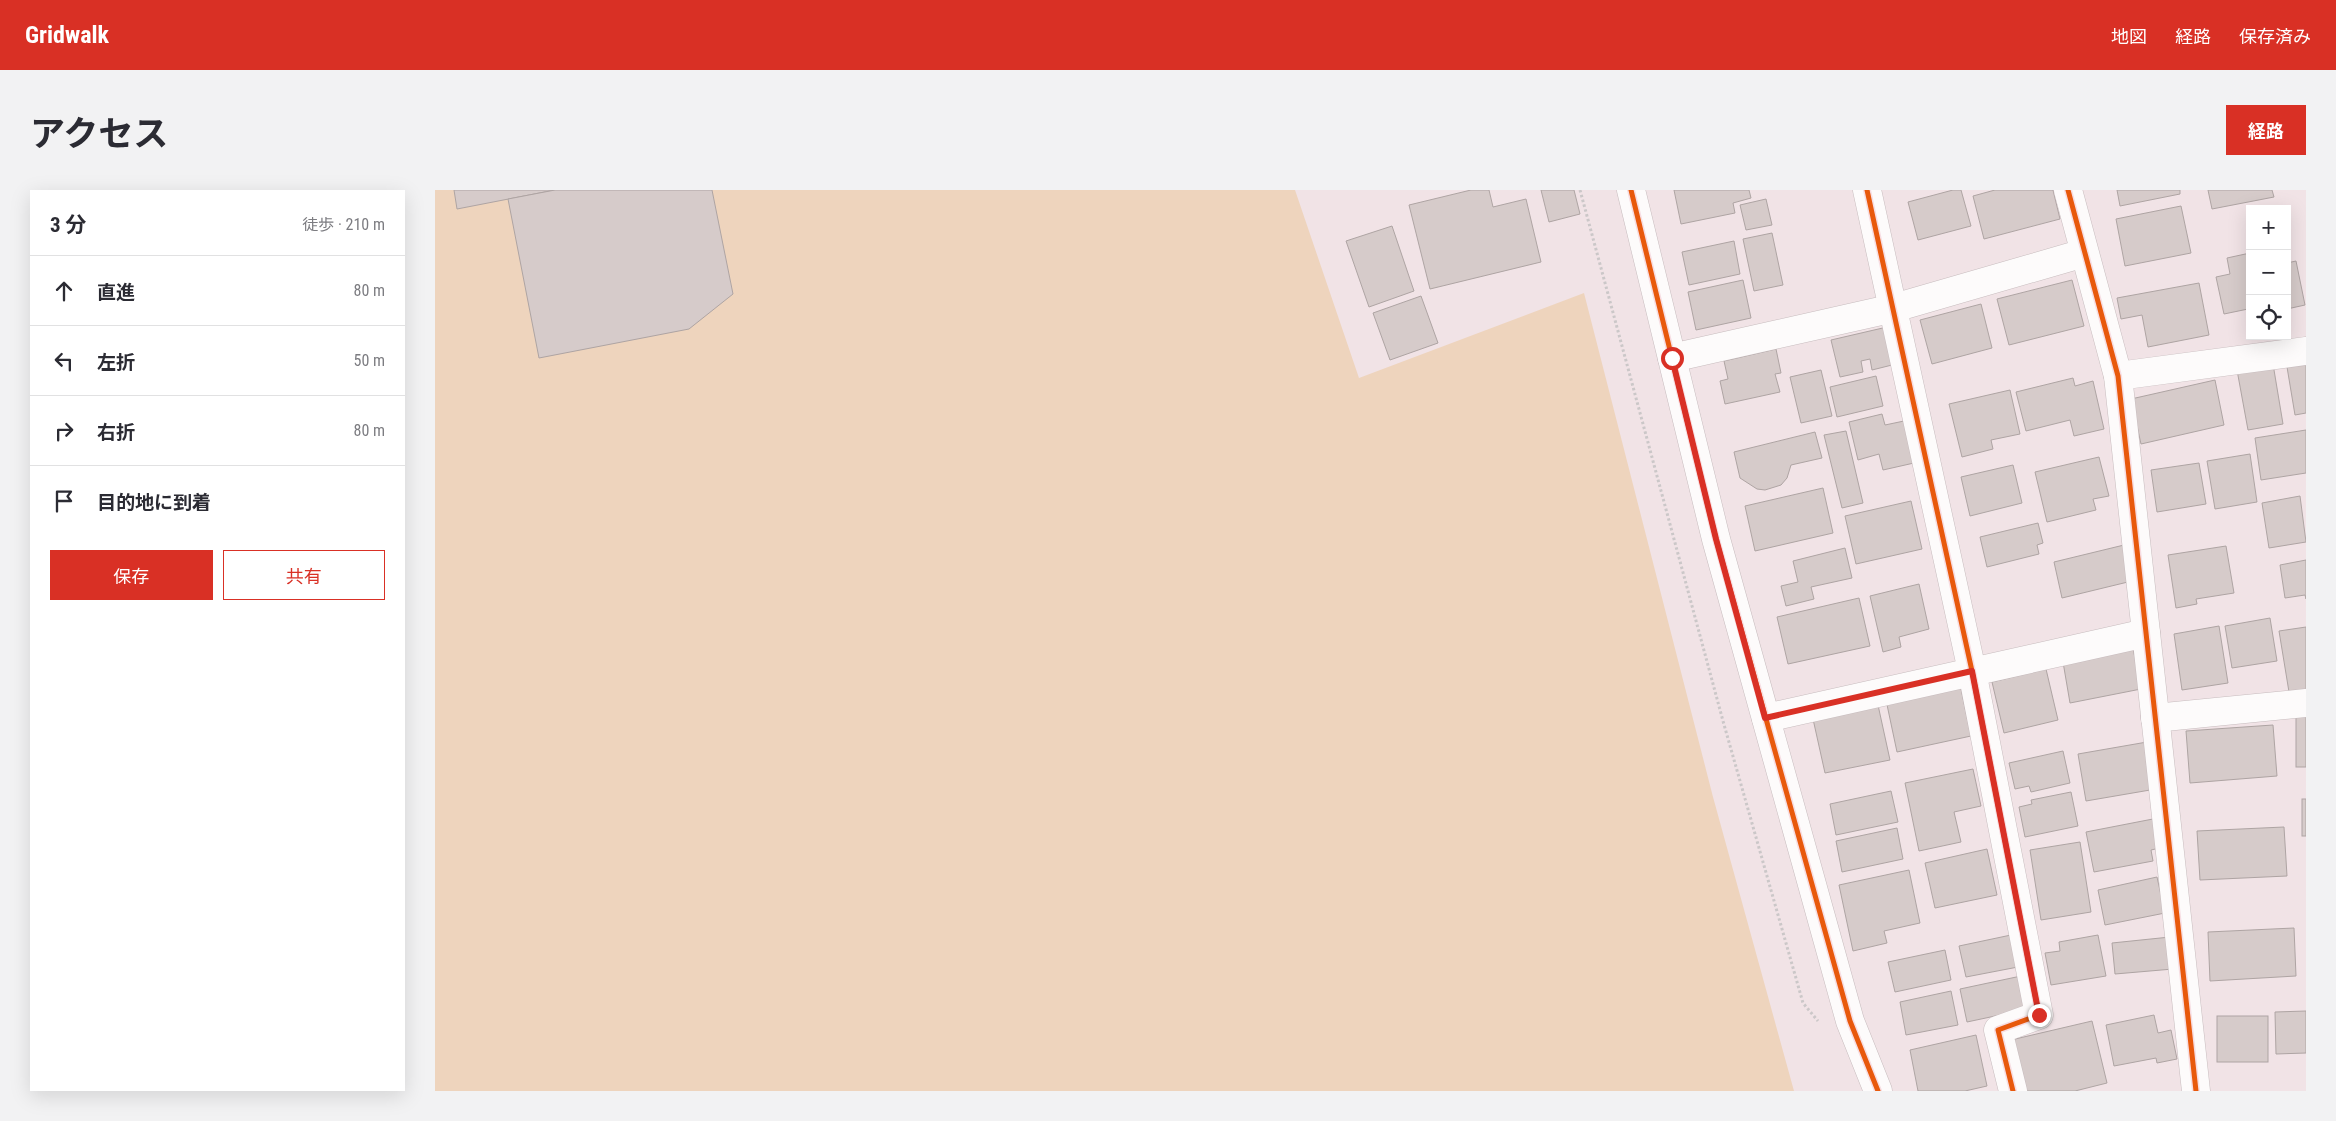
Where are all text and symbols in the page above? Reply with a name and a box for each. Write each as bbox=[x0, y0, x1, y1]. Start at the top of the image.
text: Gridwalk bbox=[25, 21, 109, 49]
text: 地図 bbox=[2111, 26, 2147, 47]
text: 経路 bbox=[2175, 26, 2211, 47]
text: 保存済み bbox=[2239, 26, 2311, 47]
button: 経路 bbox=[2226, 105, 2306, 155]
text: アクセス bbox=[30, 114, 168, 155]
map controls bbox=[2246, 205, 2291, 340]
button: + bbox=[2246, 205, 2291, 250]
text: 3 分 bbox=[50, 213, 86, 237]
text: 徒歩 · 210 m bbox=[302, 215, 385, 234]
button: − bbox=[2246, 250, 2291, 295]
icon: ahead bbox=[50, 277, 78, 305]
text: 直進 bbox=[97, 281, 135, 304]
text: 80 m bbox=[353, 281, 385, 300]
button: locate bbox=[2246, 295, 2291, 340]
icon: left bbox=[50, 347, 78, 375]
route start bbox=[1661, 347, 1684, 370]
text: 左折 bbox=[97, 351, 135, 374]
text: 50 m bbox=[353, 351, 385, 370]
icon: right bbox=[50, 417, 78, 445]
text: 右折 bbox=[97, 421, 135, 444]
text: 80 m bbox=[353, 421, 385, 440]
icon: arrive bbox=[50, 487, 78, 515]
text: 目的地に到着 bbox=[97, 491, 211, 514]
button: 保存 bbox=[50, 550, 213, 600]
button: 共有 bbox=[223, 550, 385, 600]
route end bbox=[2028, 1004, 2051, 1027]

